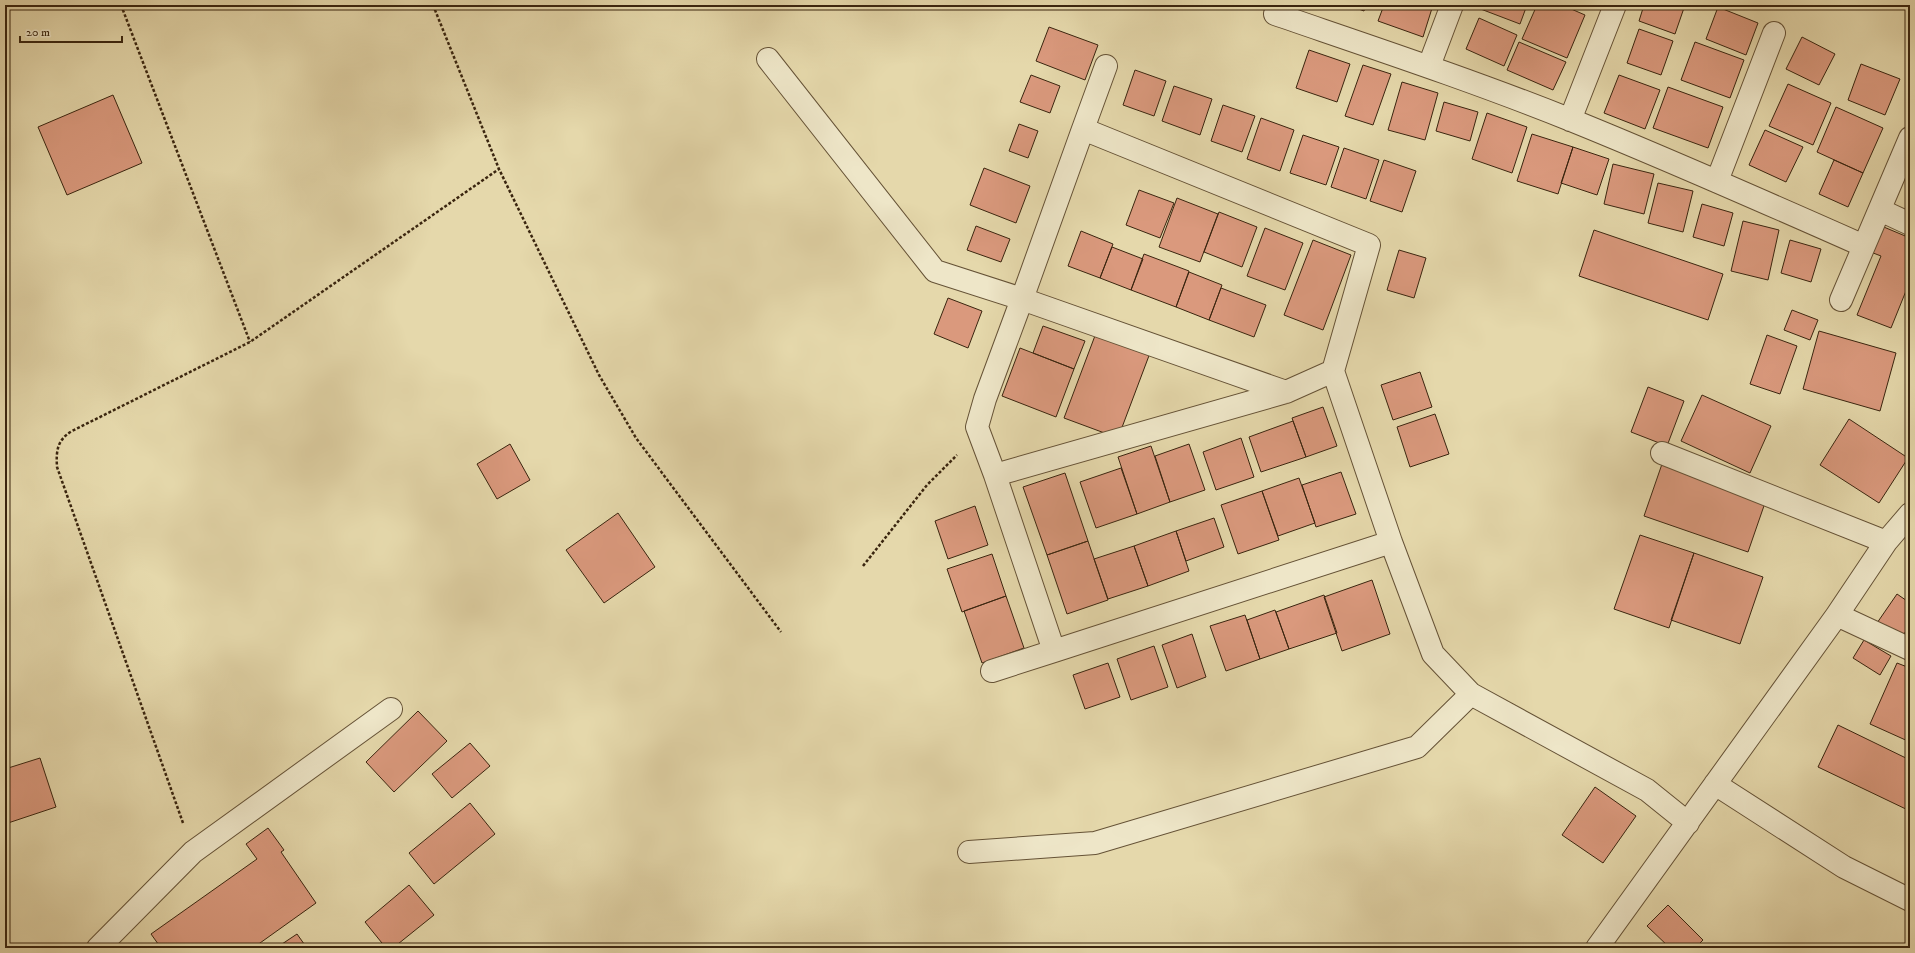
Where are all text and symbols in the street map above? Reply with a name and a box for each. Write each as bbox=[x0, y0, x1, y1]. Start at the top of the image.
scale bar bbox=[20, 18, 122, 44]
text: 20 m bbox=[26, 25, 50, 40]

